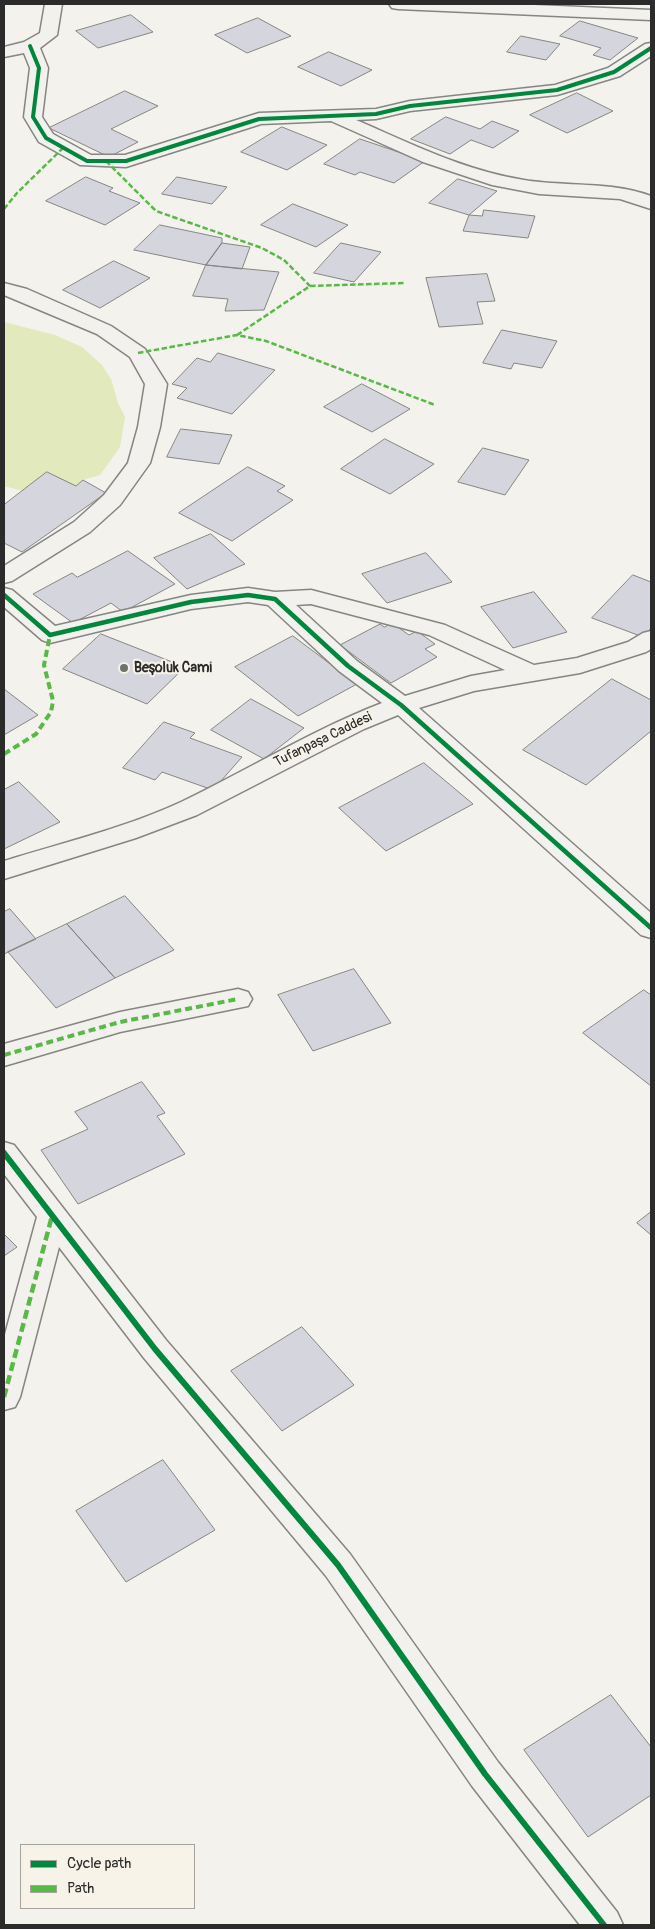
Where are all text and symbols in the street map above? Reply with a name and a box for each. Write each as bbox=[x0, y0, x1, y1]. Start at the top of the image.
place label: Beşoluk Cami bbox=[134, 660, 212, 676]
marker: Beşoluk Cami bbox=[118, 662, 130, 674]
street label: Tufanpaşa Caddesi bbox=[271, 709, 375, 771]
legend bbox=[20, 1844, 195, 1909]
text: Cycle path bbox=[67, 1854, 131, 1873]
text: Path bbox=[67, 1879, 94, 1898]

